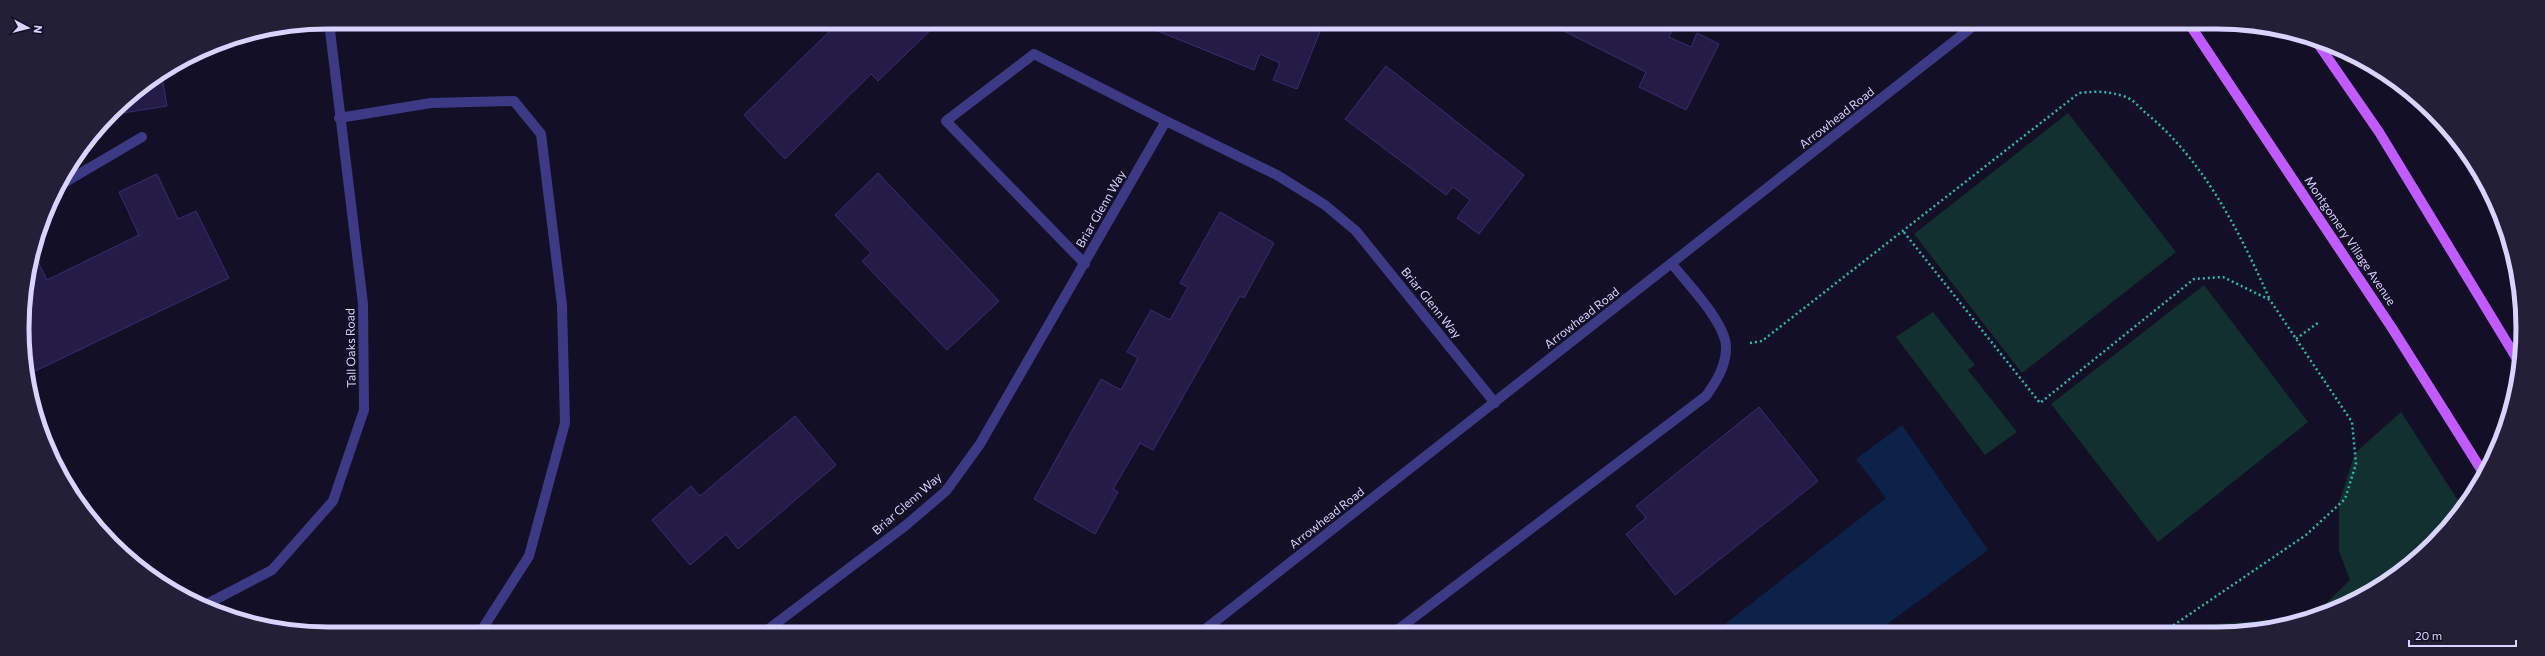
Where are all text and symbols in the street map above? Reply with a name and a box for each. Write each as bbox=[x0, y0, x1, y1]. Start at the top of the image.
north arrow bbox=[8, 8, 48, 48]
text: N bbox=[31, 24, 45, 34]
street label: Arrowhead Road bbox=[1796, 84, 1877, 151]
street label: Briar Glenn Way bbox=[1072, 167, 1128, 250]
street label: Montgomery Village Avenue bbox=[2302, 173, 2399, 308]
street label: Briar Glenn Way bbox=[1399, 264, 1465, 341]
street label: Arrowhead Road bbox=[1541, 284, 1622, 351]
street label: Tall Oaks Road bbox=[342, 308, 358, 388]
street label: Briar Glenn Way bbox=[869, 469, 944, 537]
street label: Arrowhead Road bbox=[1286, 484, 1367, 551]
scale bar bbox=[2409, 622, 2516, 648]
text: 20 m bbox=[2415, 628, 2442, 642]

